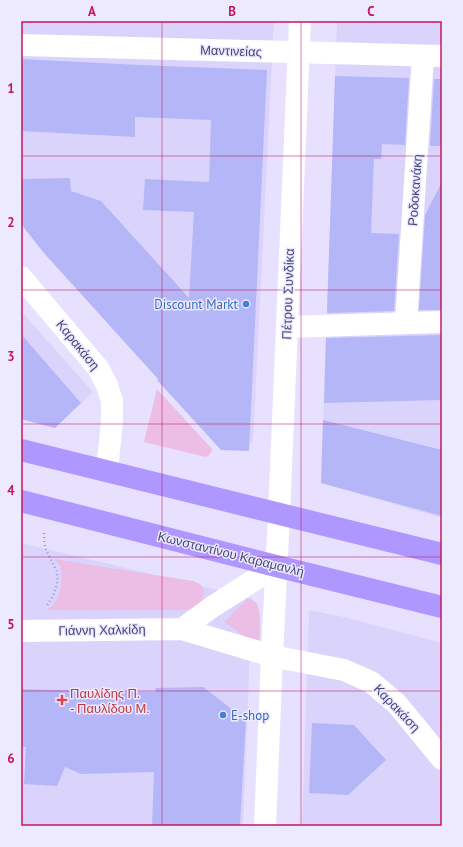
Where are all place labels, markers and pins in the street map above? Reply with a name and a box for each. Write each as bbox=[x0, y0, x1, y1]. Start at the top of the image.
place label: Discount Markt bbox=[154, 296, 239, 313]
marker: Discount Markt bbox=[241, 299, 251, 309]
place label: Παυλίδης Π. - Παυλίδου Μ. bbox=[70, 685, 149, 717]
marker: Παυλίδης Π. - Παυλίδου Μ. bbox=[57, 695, 67, 705]
place label: E-shop bbox=[231, 707, 269, 724]
marker: E-shop bbox=[218, 710, 228, 720]

